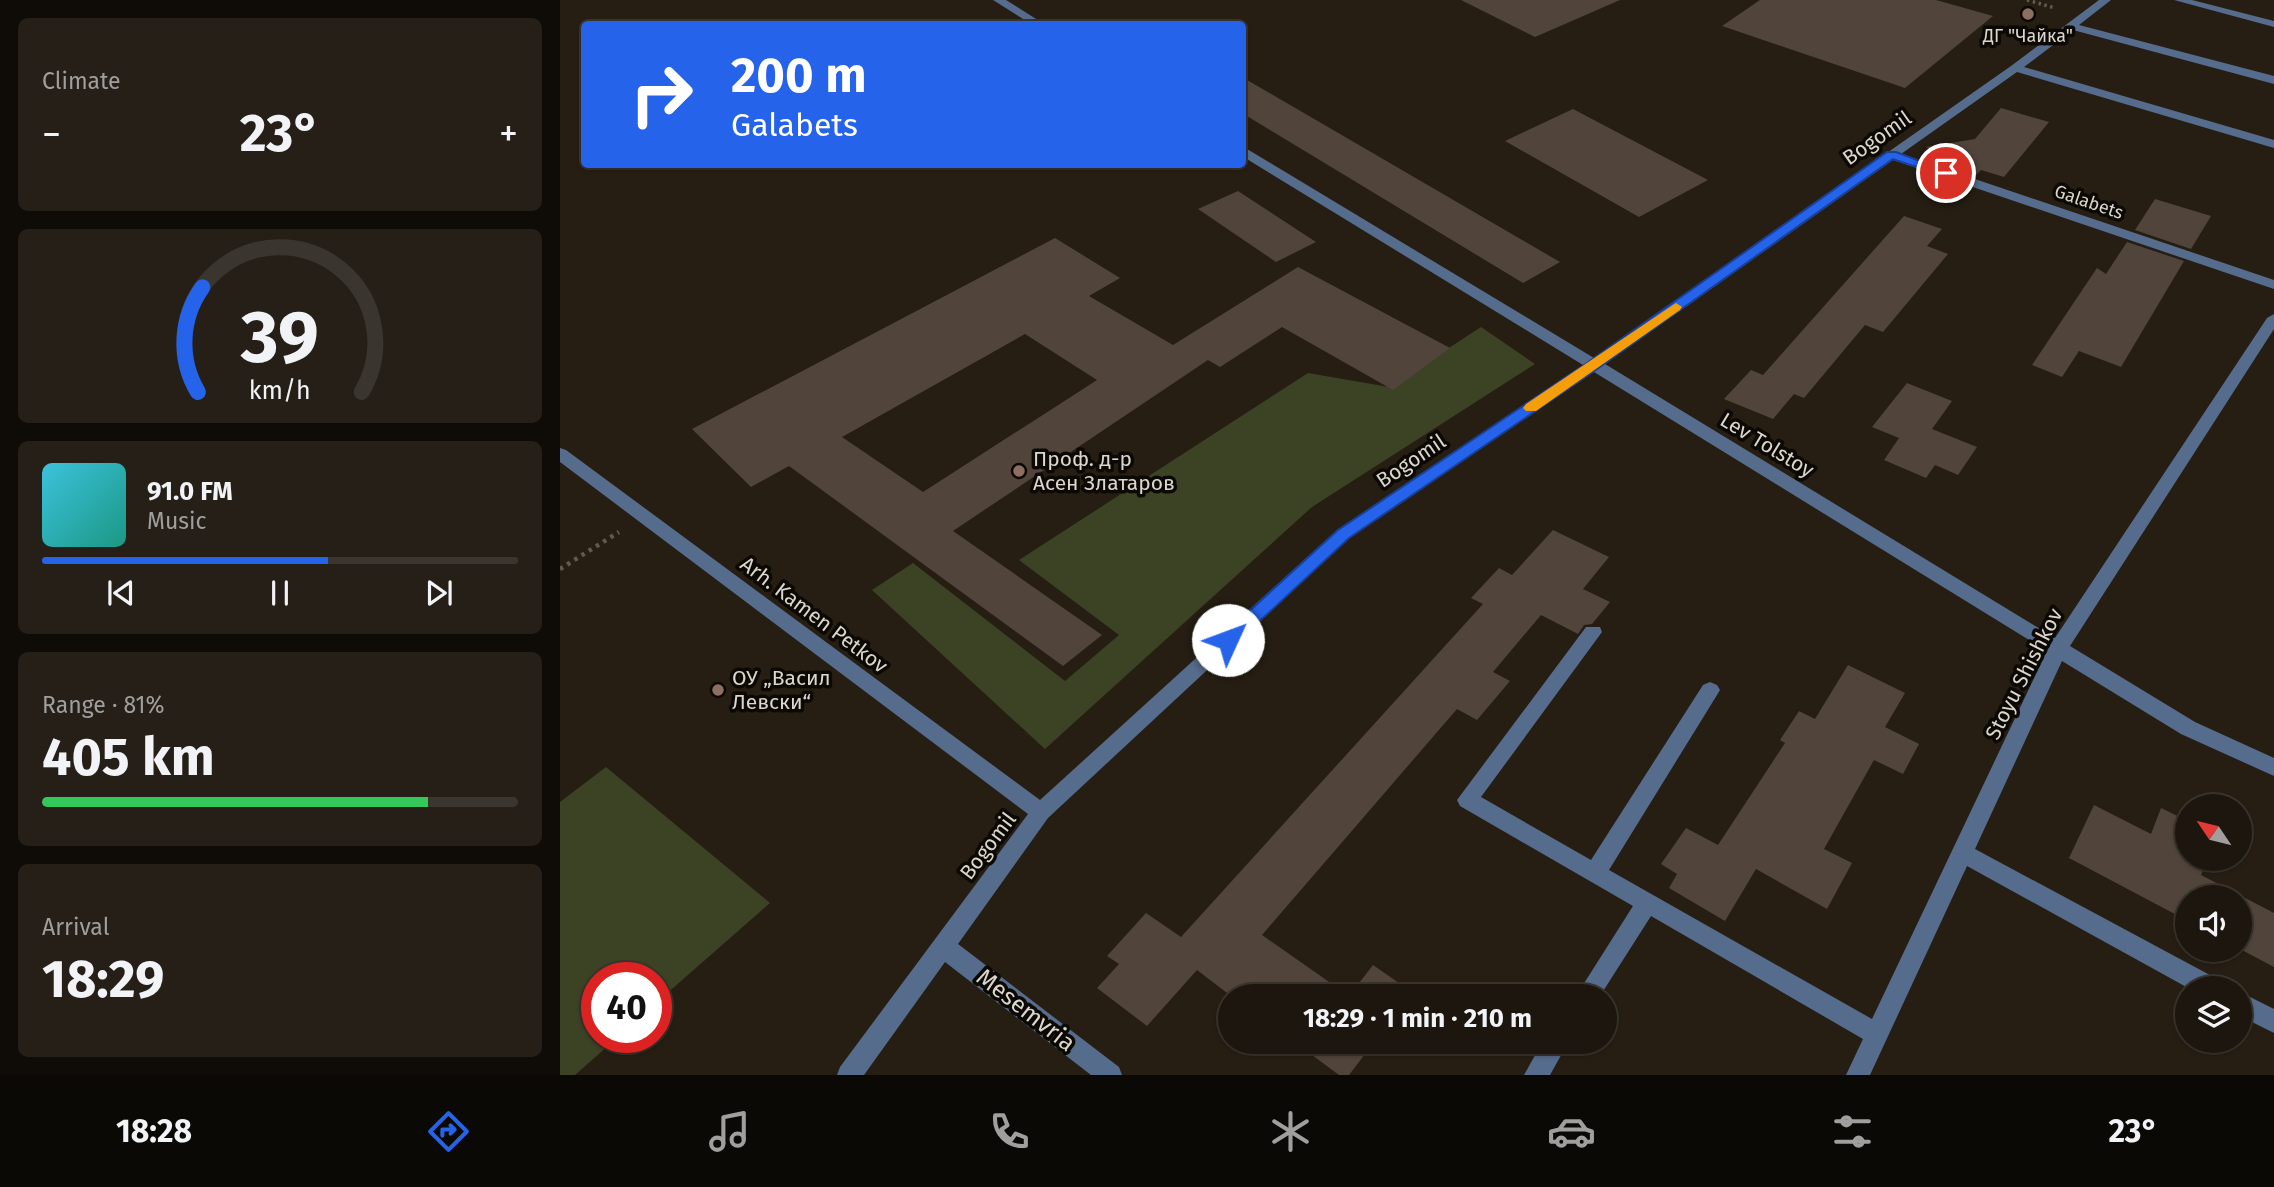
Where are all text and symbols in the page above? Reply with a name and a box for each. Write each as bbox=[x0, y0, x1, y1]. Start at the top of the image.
marker: ДГ "Чайка" bbox=[2020, 6, 2036, 22]
place label: ДГ "Чайка" bbox=[1982, 25, 2073, 47]
text: 200 m bbox=[731, 46, 867, 105]
icon: right bbox=[616, 49, 707, 140]
text: Climate bbox=[42, 67, 121, 95]
text: 23° bbox=[240, 102, 320, 165]
street label: Bogomil bbox=[1838, 105, 1916, 171]
text: Galabets bbox=[731, 106, 858, 144]
text: − bbox=[42, 111, 61, 157]
text: + bbox=[499, 111, 518, 157]
pin bbox=[1916, 143, 1976, 203]
icon: arrive bbox=[1927, 154, 1965, 192]
street label: Galabets bbox=[2052, 180, 2126, 224]
text: 39 bbox=[240, 295, 319, 382]
text: km/h bbox=[249, 376, 311, 406]
street label: Lev Tolstoy bbox=[1715, 407, 1819, 483]
street label: Bogomil bbox=[1371, 428, 1451, 494]
place label: Проф. д-р Асен Златаров bbox=[1033, 446, 1175, 496]
marker: Проф. д-р Асен Златаров bbox=[1011, 463, 1027, 479]
text: 91.0 FM bbox=[147, 476, 233, 507]
text: Music bbox=[147, 507, 207, 535]
street label: Arh. Kamen Petkov bbox=[735, 551, 893, 679]
icon: previous bbox=[102, 574, 140, 612]
icon: pause bbox=[261, 574, 299, 612]
icon: next bbox=[420, 574, 458, 612]
position arrow bbox=[1191, 603, 1265, 677]
street label: Stoyu Shishkov bbox=[1980, 603, 2069, 744]
place label: ОУ „Васил Левски“ bbox=[732, 665, 831, 715]
marker: ОУ „Васил Левски“ bbox=[710, 682, 726, 698]
text: Range · 81% bbox=[42, 691, 164, 719]
text: 405 km bbox=[42, 726, 215, 789]
north arrow bbox=[2175, 794, 2252, 872]
map controls bbox=[2175, 794, 2252, 1053]
street label: Bogomil bbox=[954, 807, 1022, 885]
button: sound bbox=[2175, 885, 2252, 962]
text: Arrival bbox=[42, 913, 109, 941]
text: 18:29 bbox=[42, 948, 164, 1011]
speed limit sign: 40 bbox=[581, 962, 672, 1053]
street label: Mesemvria bbox=[971, 963, 1081, 1057]
button: layers bbox=[2175, 976, 2252, 1053]
text: 18:29 · 1 min · 210 m bbox=[1303, 1003, 1532, 1034]
icon: directions bbox=[424, 1107, 473, 1156]
icon: music bbox=[705, 1107, 754, 1156]
icon: phone bbox=[985, 1107, 1034, 1156]
icon: climate bbox=[1266, 1107, 1315, 1156]
icon: car bbox=[1547, 1107, 1596, 1156]
icon: filters bbox=[1828, 1107, 1877, 1156]
text: 18:28 bbox=[116, 1112, 192, 1150]
text: 23° bbox=[2108, 1112, 2158, 1150]

